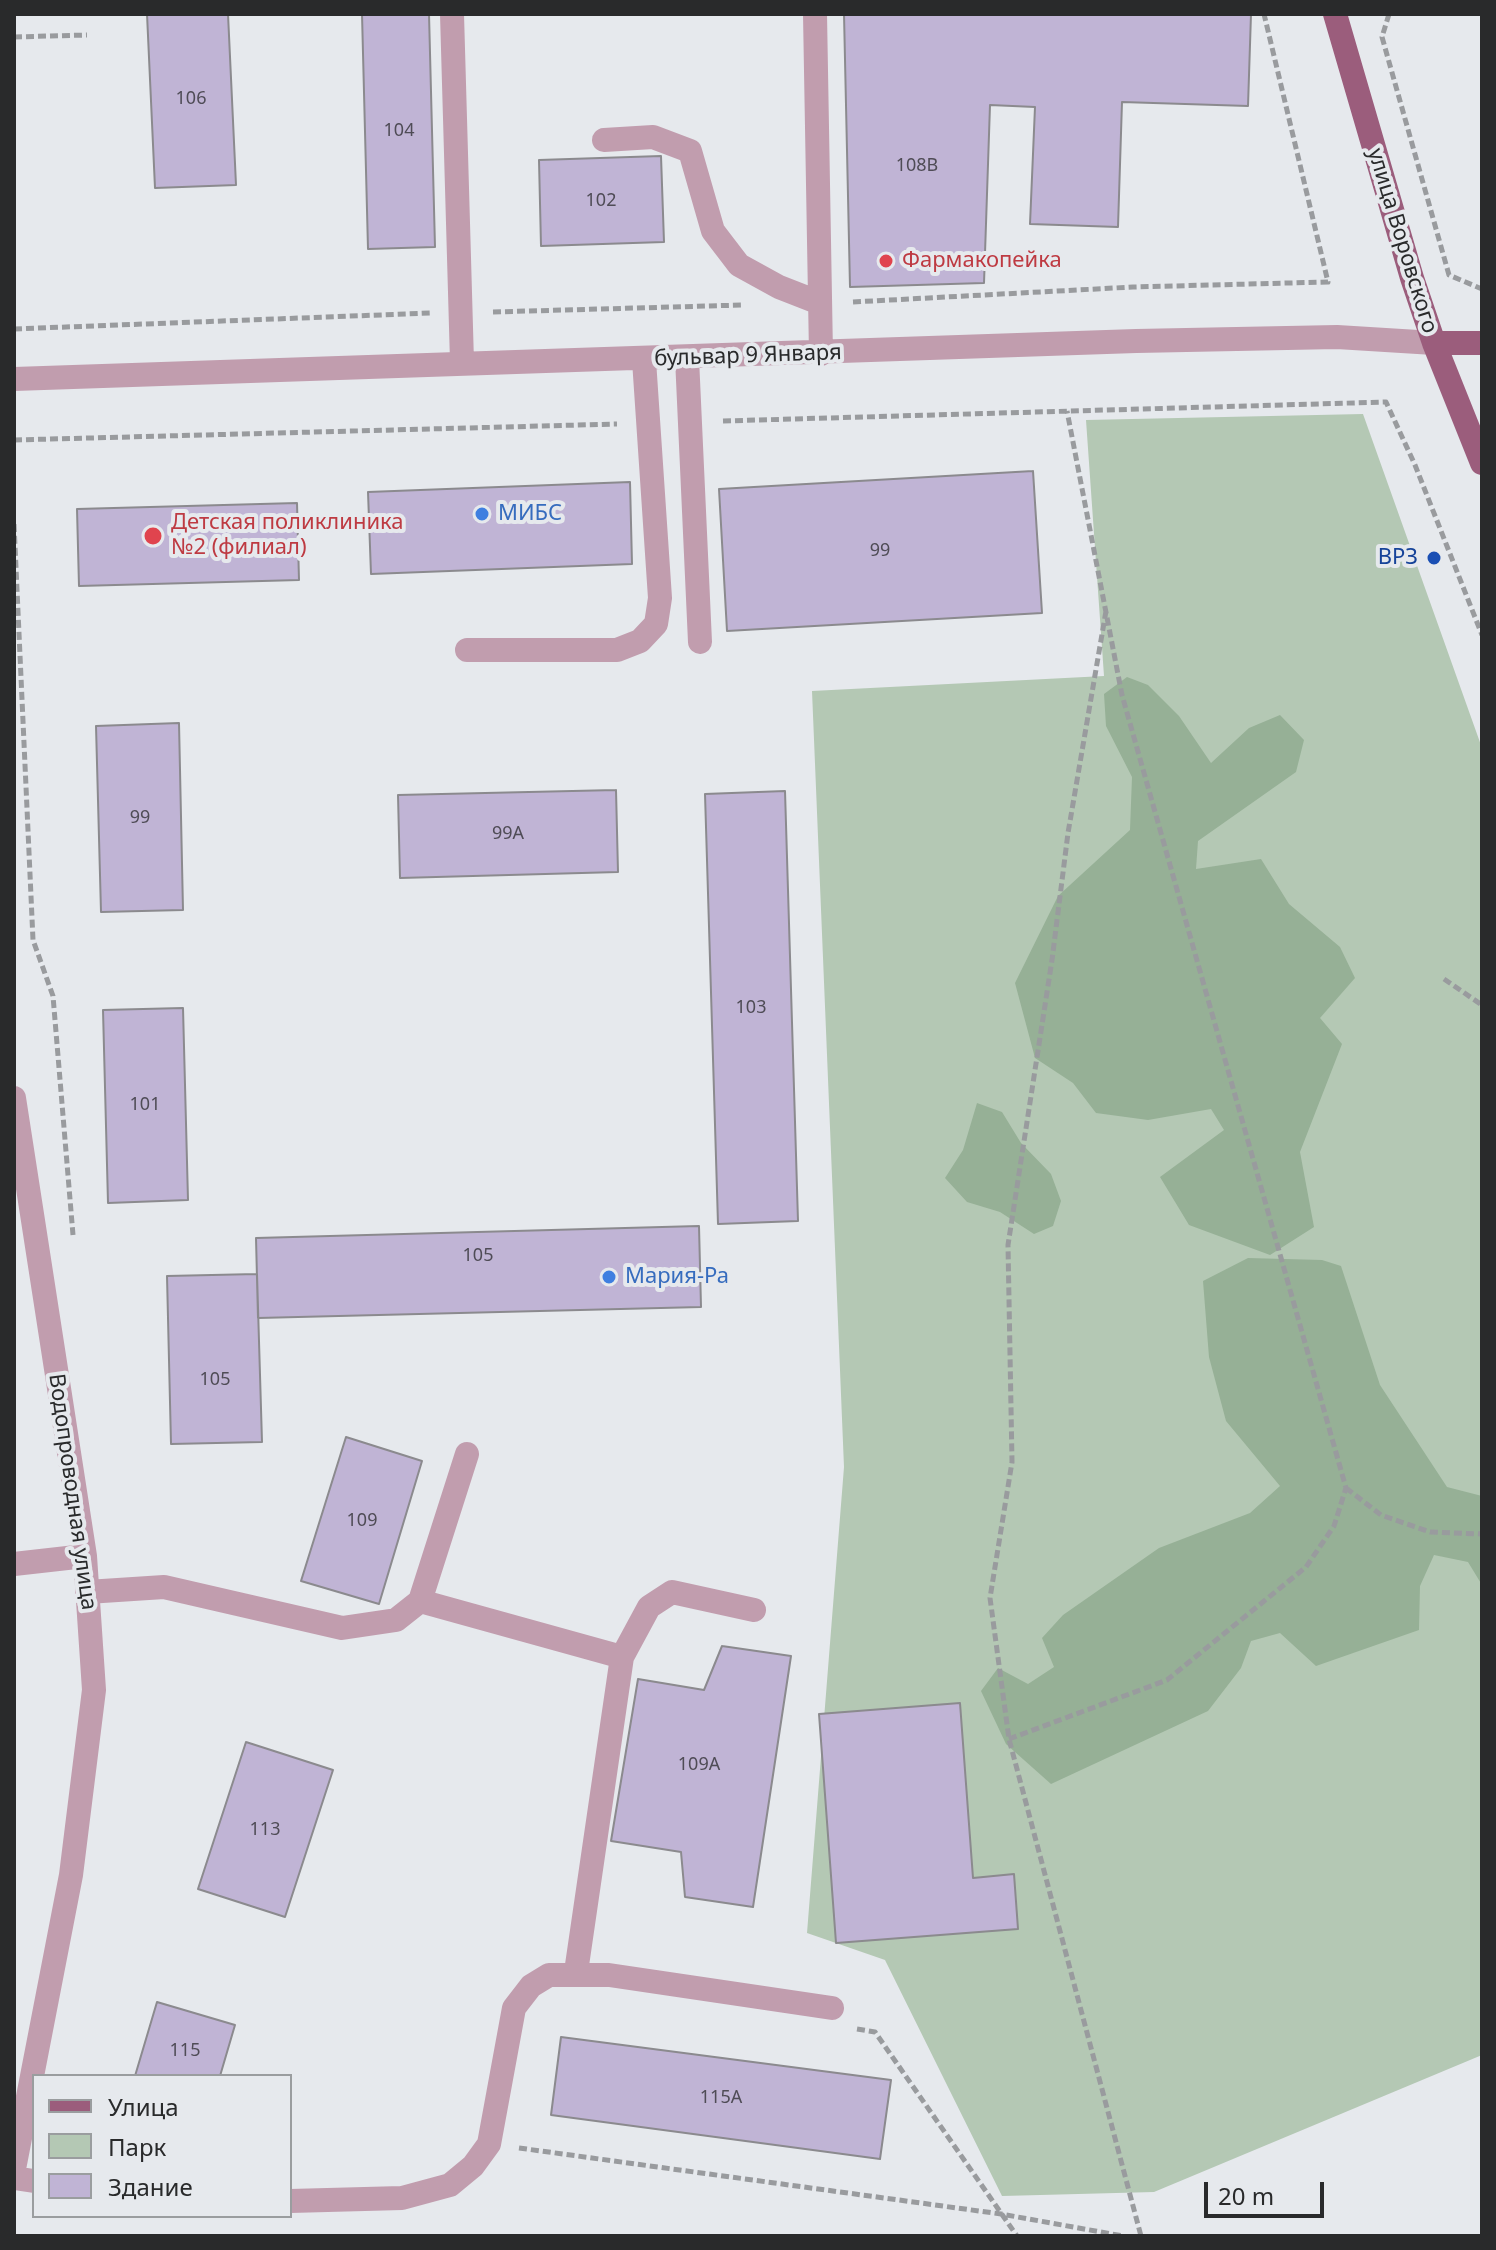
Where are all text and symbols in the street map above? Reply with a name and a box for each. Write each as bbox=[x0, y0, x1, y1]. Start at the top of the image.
house number: 106 bbox=[176, 88, 206, 110]
house number: 104 bbox=[384, 120, 414, 142]
street label: улица Воровского bbox=[1361, 145, 1443, 337]
house number: 108В bbox=[896, 155, 938, 177]
house number: 102 bbox=[586, 190, 616, 212]
place label: Фармакопейка bbox=[902, 248, 1062, 274]
marker: Фармакопейка bbox=[877, 252, 895, 270]
street label: бульвар 9 Января bbox=[654, 340, 842, 372]
place label: МИБС bbox=[498, 501, 562, 527]
marker: МИБС bbox=[473, 505, 491, 523]
place label: Детская поликлиника №2 (филиал) bbox=[171, 510, 404, 562]
marker: Детская поликлиника №2 (филиал) bbox=[142, 525, 164, 547]
house number: 99 bbox=[870, 540, 890, 562]
place label: ВРЗ bbox=[1378, 545, 1418, 571]
marker: ВРЗ bbox=[1425, 549, 1443, 567]
house number: 99 bbox=[130, 807, 150, 829]
house number: 99А bbox=[492, 823, 524, 845]
house number: 103 bbox=[736, 997, 766, 1019]
house number: 101 bbox=[130, 1094, 160, 1116]
house number: 105 bbox=[463, 1245, 493, 1267]
place label: Мария-Ра bbox=[625, 1264, 729, 1290]
marker: Мария-Ра bbox=[600, 1268, 618, 1286]
house number: 105 bbox=[200, 1369, 230, 1391]
street label: Водопроводная улица bbox=[42, 1372, 102, 1612]
house number: 109 bbox=[347, 1510, 377, 1532]
house number: 109А bbox=[678, 1754, 720, 1776]
house number: 113 bbox=[250, 1819, 280, 1841]
house number: 115 bbox=[170, 2040, 200, 2062]
legend bbox=[32, 2074, 292, 2218]
house number: 115А bbox=[700, 2087, 742, 2109]
text: Улица bbox=[108, 2090, 179, 2123]
text: Парк bbox=[108, 2130, 166, 2163]
scale bar bbox=[1208, 2166, 1328, 2216]
text: Здание bbox=[108, 2170, 193, 2203]
text: 20 m bbox=[1218, 2179, 1274, 2212]

